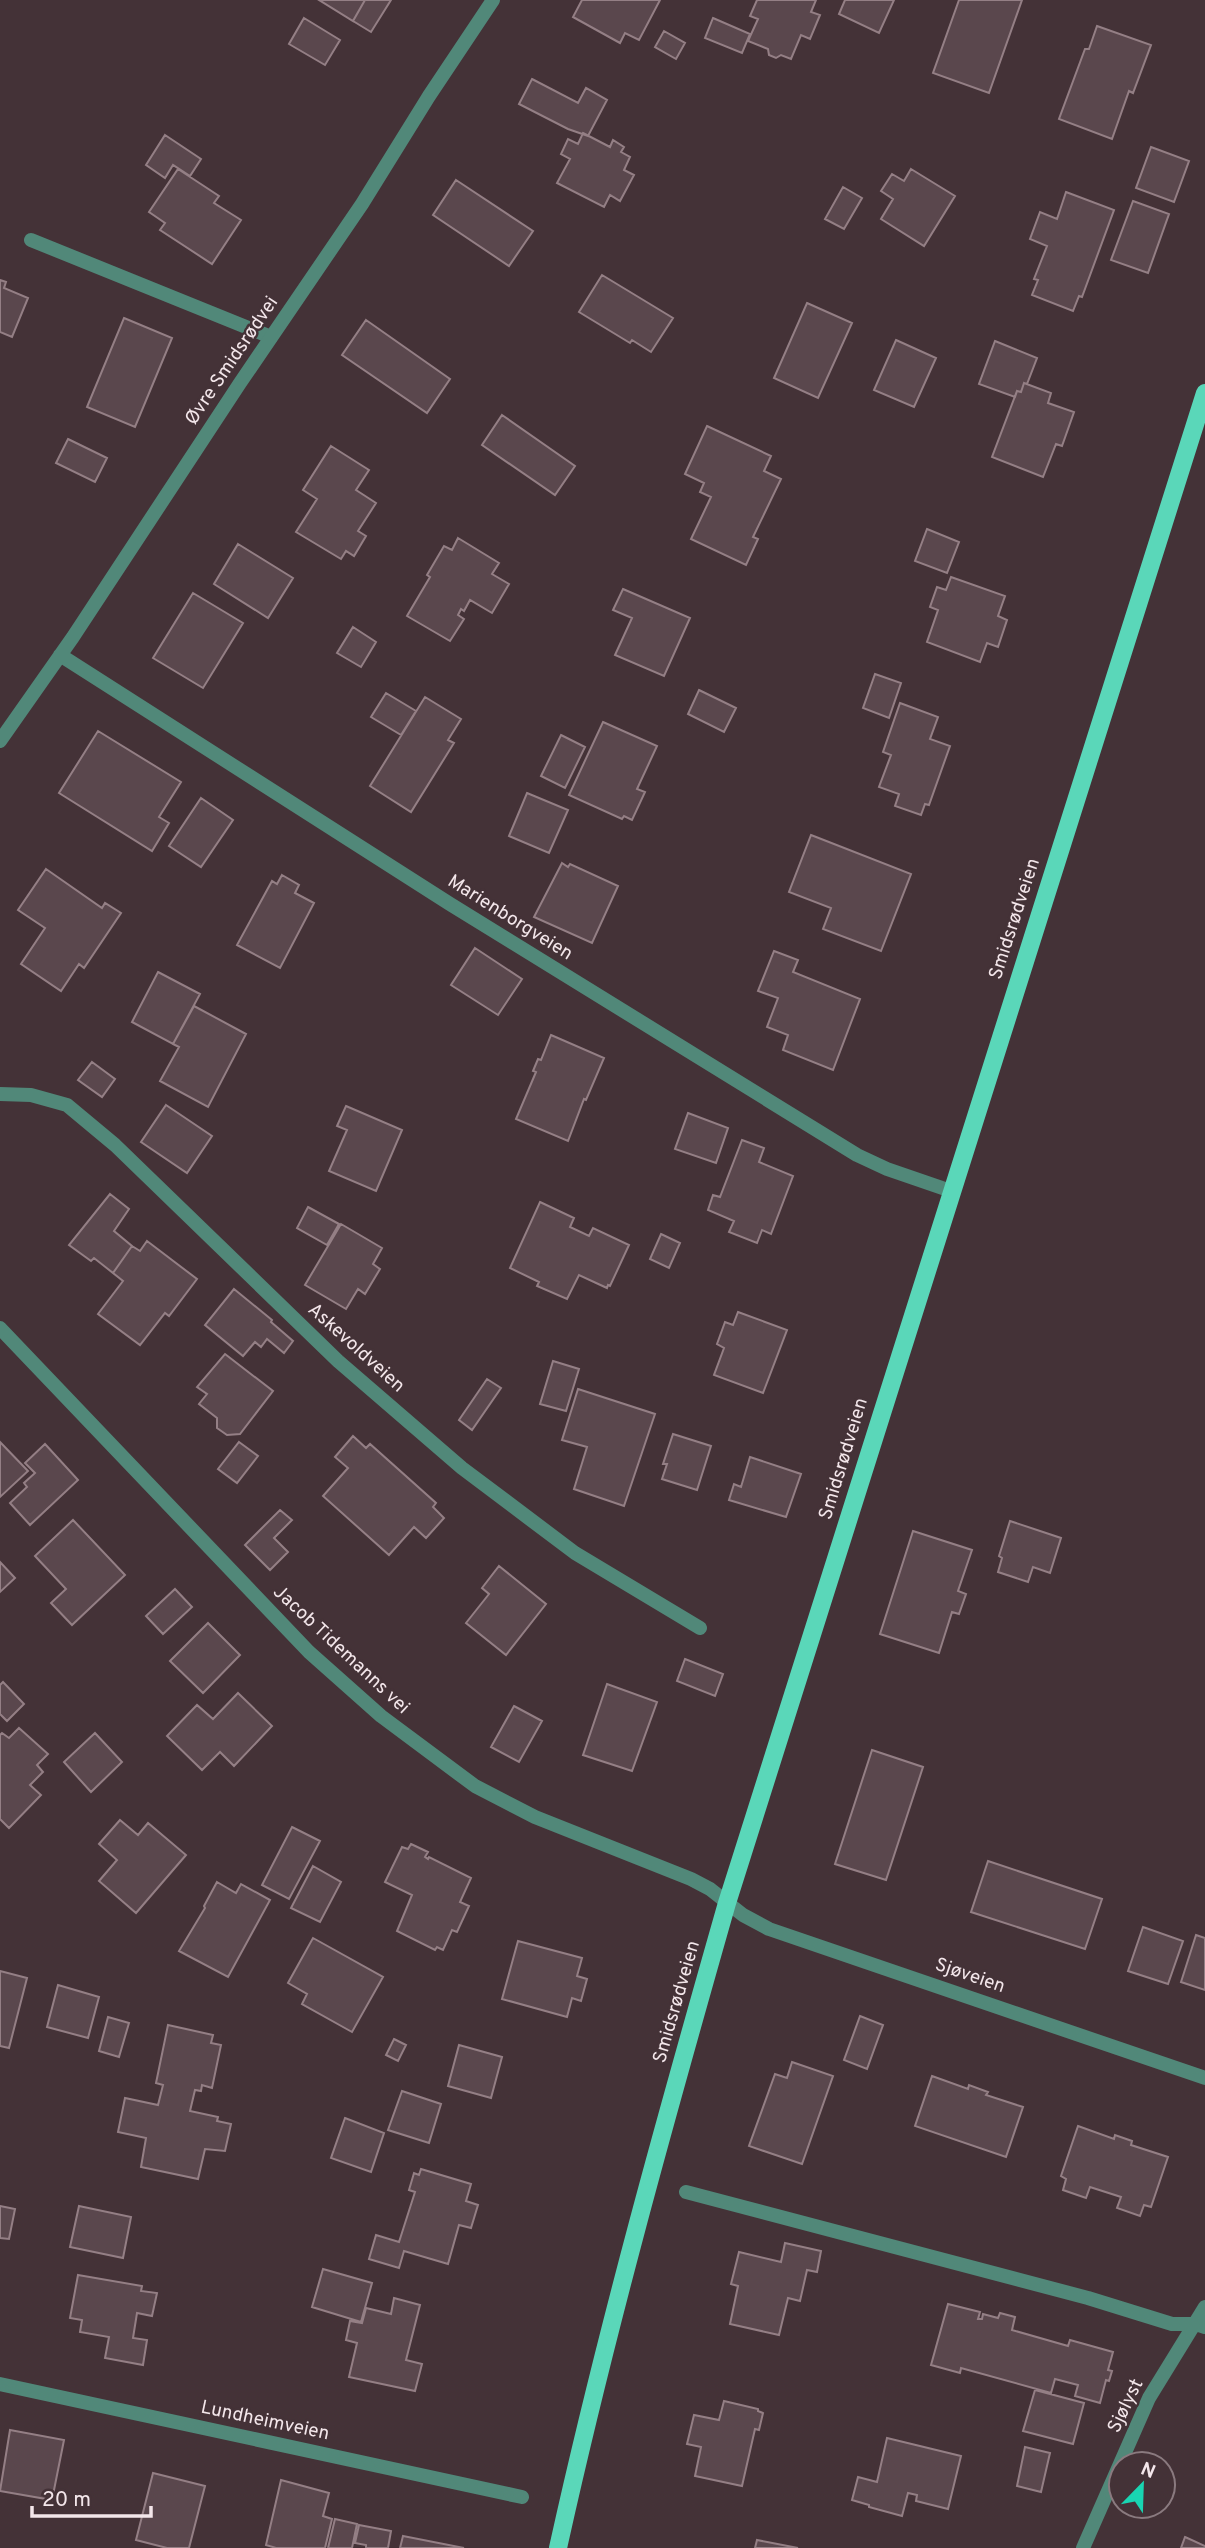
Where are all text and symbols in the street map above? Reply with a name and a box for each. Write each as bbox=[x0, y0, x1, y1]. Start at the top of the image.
street label: Øvre Smidsrødvei bbox=[180, 292, 284, 430]
street label: Smidsrødveien bbox=[984, 855, 1046, 983]
street label: Marienborgveien bbox=[443, 870, 577, 966]
street label: Askevoldveien bbox=[302, 1298, 410, 1398]
street label: Smidsrødveien bbox=[814, 1395, 874, 1523]
street label: Jacob Tidemanns vei bbox=[268, 1580, 414, 1720]
street label: Smidsrødveien bbox=[648, 1938, 706, 2066]
street label: Sjøveien bbox=[932, 1953, 1008, 1999]
street label: Sjølyst bbox=[1103, 2375, 1149, 2437]
street label: Lundheimveien bbox=[198, 2396, 332, 2446]
north arrow bbox=[1107, 2450, 1177, 2520]
text: N bbox=[1137, 2457, 1159, 2485]
scale bar bbox=[32, 2474, 150, 2518]
text: 20 m bbox=[42, 2487, 91, 2514]

